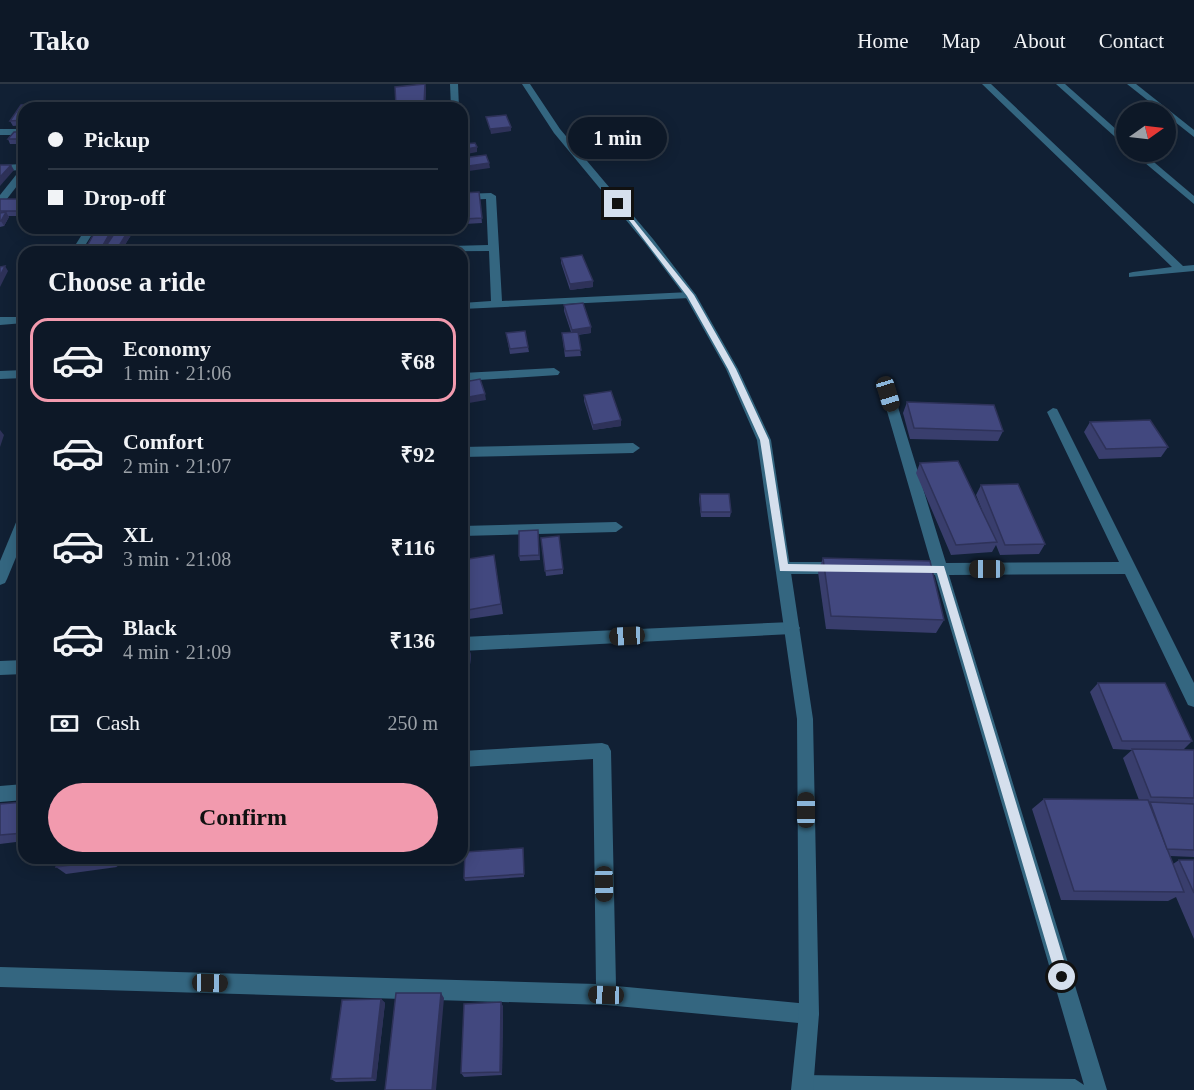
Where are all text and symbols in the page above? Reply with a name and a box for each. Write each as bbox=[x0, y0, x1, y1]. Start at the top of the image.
text: Tako bbox=[30, 25, 90, 56]
text: Home bbox=[857, 29, 909, 53]
text: Map bbox=[942, 29, 980, 53]
text: About bbox=[1013, 29, 1066, 53]
text: Contact bbox=[1099, 29, 1164, 53]
north arrow bbox=[1116, 102, 1176, 162]
map controls bbox=[1116, 102, 1176, 162]
callout: 1 min bbox=[568, 117, 668, 159]
text: Pickup bbox=[84, 127, 150, 152]
text: 1 min bbox=[593, 127, 642, 149]
text: Drop-off bbox=[84, 185, 165, 210]
route end bbox=[604, 190, 631, 217]
text: Choose a ride bbox=[48, 267, 206, 297]
icon: car bbox=[51, 333, 105, 387]
text: Economy bbox=[123, 336, 211, 361]
text: ₹68 bbox=[400, 349, 435, 374]
text: 1 min · 21:06 bbox=[123, 362, 231, 384]
car bbox=[874, 374, 902, 414]
icon: car bbox=[51, 426, 105, 480]
text: Comfort bbox=[123, 429, 204, 454]
text: ₹92 bbox=[400, 442, 435, 467]
text: 2 min · 21:07 bbox=[123, 455, 231, 477]
icon: car bbox=[51, 519, 105, 573]
text: XL bbox=[123, 522, 154, 547]
text: ₹116 bbox=[391, 535, 435, 560]
text: 3 min · 21:08 bbox=[123, 548, 231, 570]
car bbox=[969, 560, 1005, 578]
icon: car bbox=[51, 612, 105, 666]
text: Black bbox=[123, 615, 177, 640]
car bbox=[609, 626, 645, 646]
text: ₹136 bbox=[389, 628, 435, 653]
text: 4 min · 21:09 bbox=[123, 641, 231, 663]
icon: cash bbox=[48, 707, 81, 740]
text: Cash bbox=[96, 710, 140, 735]
text: 250 m bbox=[387, 712, 438, 734]
button: Confirm bbox=[48, 783, 438, 852]
car bbox=[797, 792, 815, 828]
car bbox=[595, 866, 613, 902]
route start bbox=[1048, 963, 1075, 990]
car bbox=[192, 974, 228, 992]
car bbox=[588, 985, 624, 1005]

